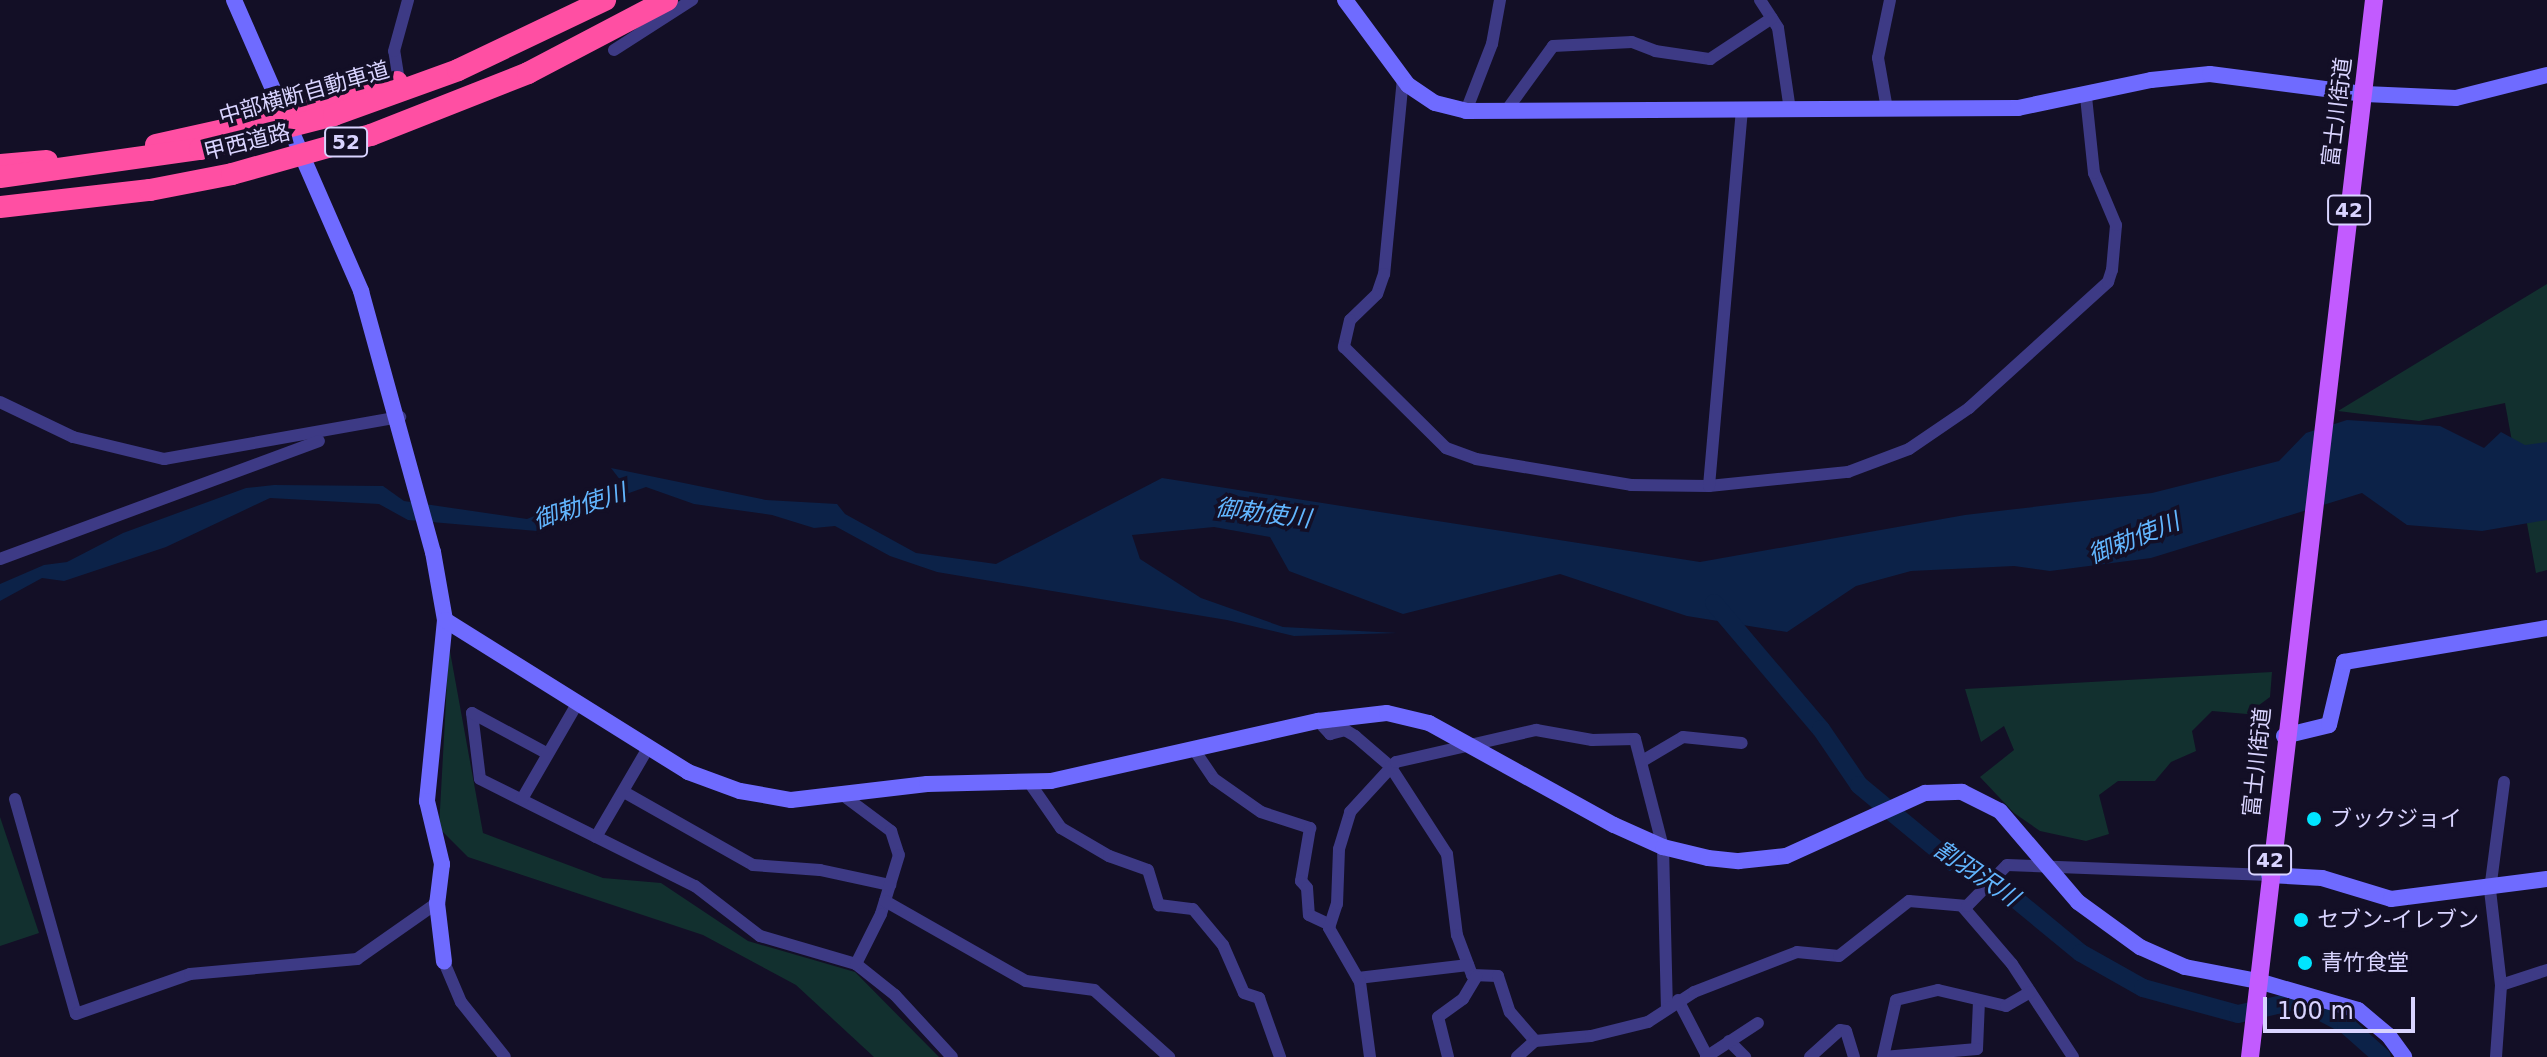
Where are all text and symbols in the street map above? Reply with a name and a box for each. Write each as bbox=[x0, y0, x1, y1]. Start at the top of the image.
street label: 中部横断自動車道 bbox=[216, 56, 392, 130]
street label: 富士川街道 bbox=[2317, 56, 2357, 168]
street label: 甲西道路 bbox=[201, 119, 293, 165]
road number: 52 bbox=[324, 126, 368, 158]
road number: 42 bbox=[2327, 194, 2371, 226]
water label: 御勅使川 bbox=[530, 478, 630, 536]
water label: 御勅使川 bbox=[1214, 494, 1312, 534]
water label: 御勅使川 bbox=[2084, 508, 2184, 570]
street label: 富士川街道 bbox=[2238, 706, 2276, 818]
place label: ブックジョイ bbox=[2330, 806, 2462, 832]
marker: ブックジョイ bbox=[2305, 810, 2323, 828]
water label: 割羽沢川 bbox=[1928, 835, 2024, 913]
road number: 42 bbox=[2248, 844, 2292, 876]
place label: セブン-イレブン bbox=[2317, 907, 2479, 933]
marker: セブン-イレブン bbox=[2292, 911, 2310, 929]
place label: 青竹食堂 bbox=[2321, 950, 2409, 976]
marker: 青竹食堂 bbox=[2296, 954, 2314, 972]
scale bar bbox=[2267, 981, 2419, 1031]
text: 100 m bbox=[2277, 997, 2354, 1025]

